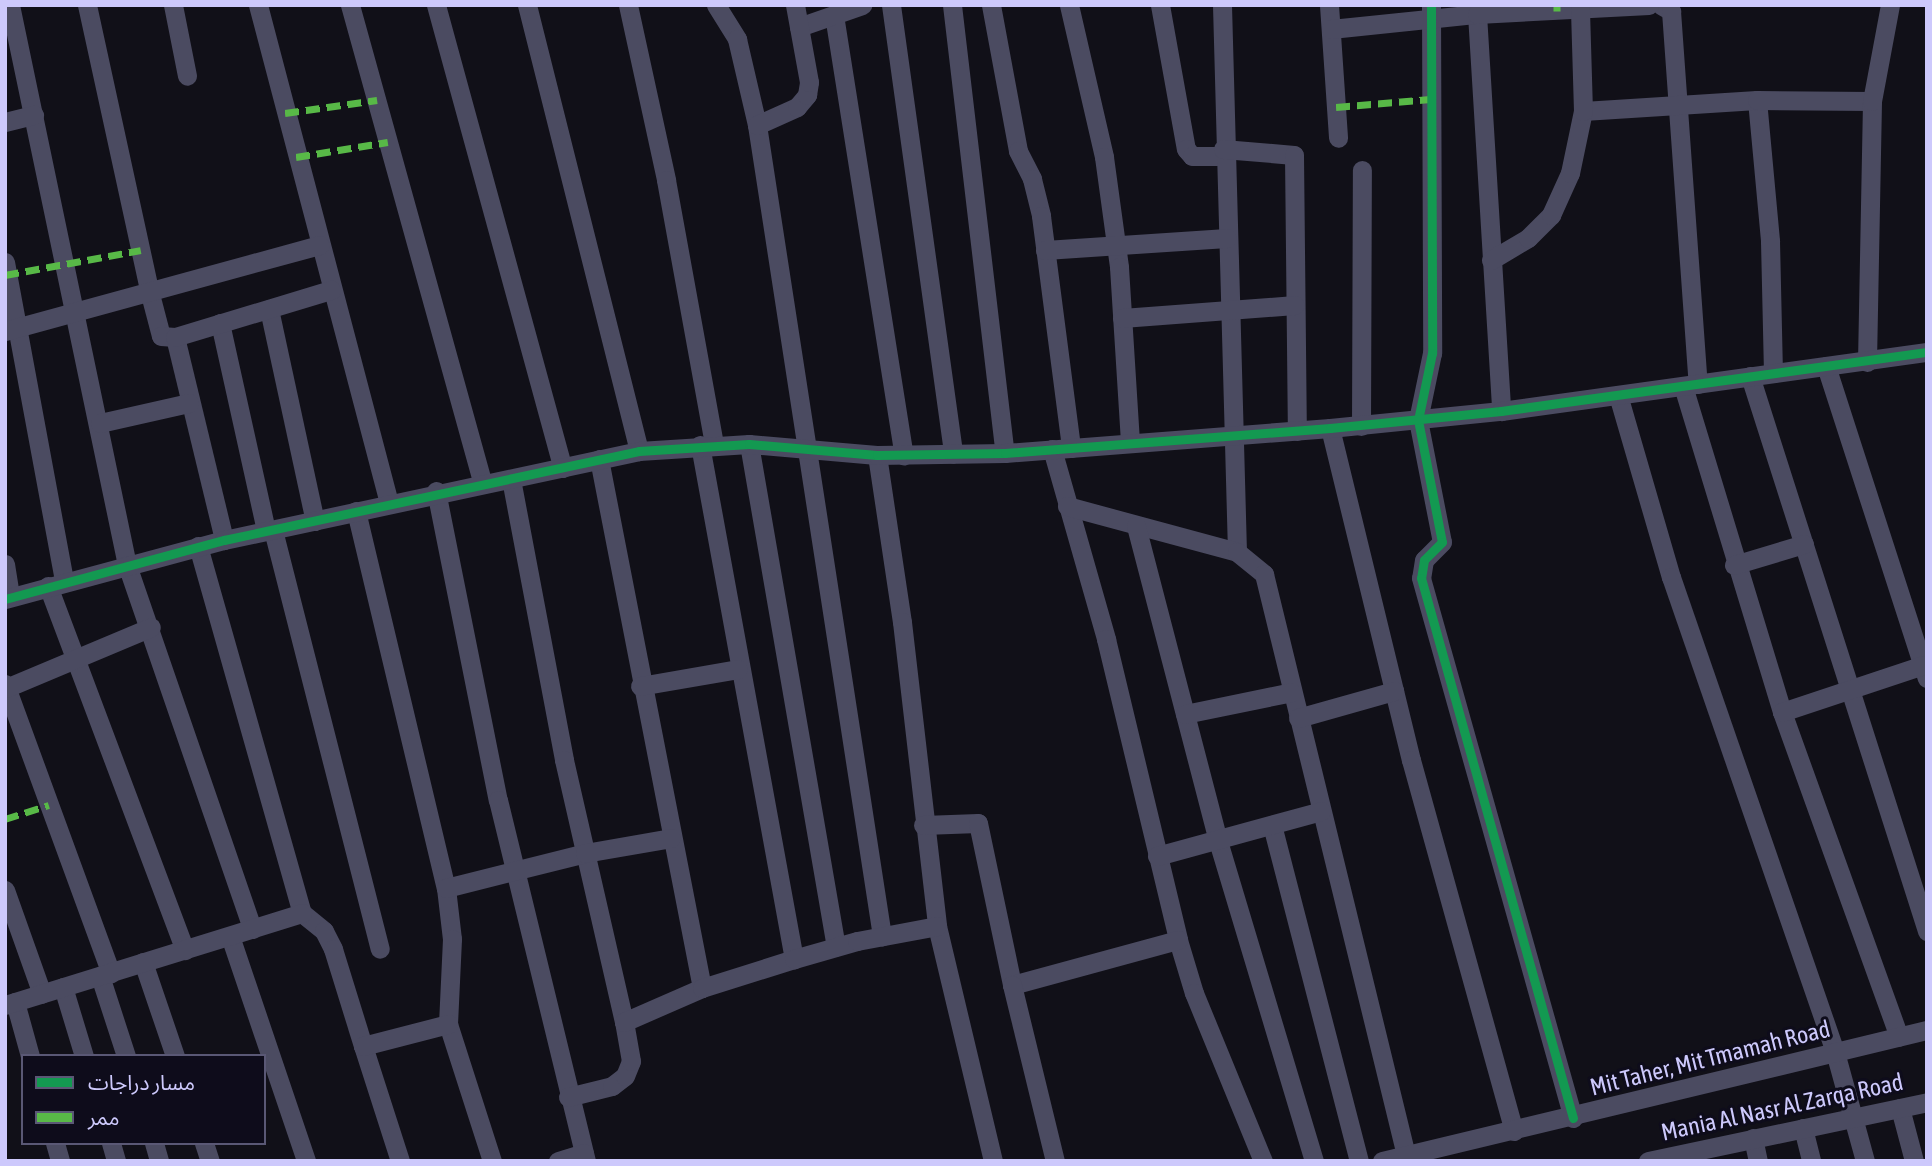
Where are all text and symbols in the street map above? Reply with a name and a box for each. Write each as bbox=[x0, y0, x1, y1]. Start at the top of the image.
street label: Mit Taher, Mit Tmamah Road bbox=[1587, 1014, 1833, 1102]
legend bbox=[21, 1054, 266, 1145]
street label: Mania Al Nasr Al Zarqa Road bbox=[1658, 1067, 1906, 1147]
text: مسار دراجات bbox=[88, 1070, 195, 1094]
text: ممر bbox=[88, 1105, 119, 1129]

